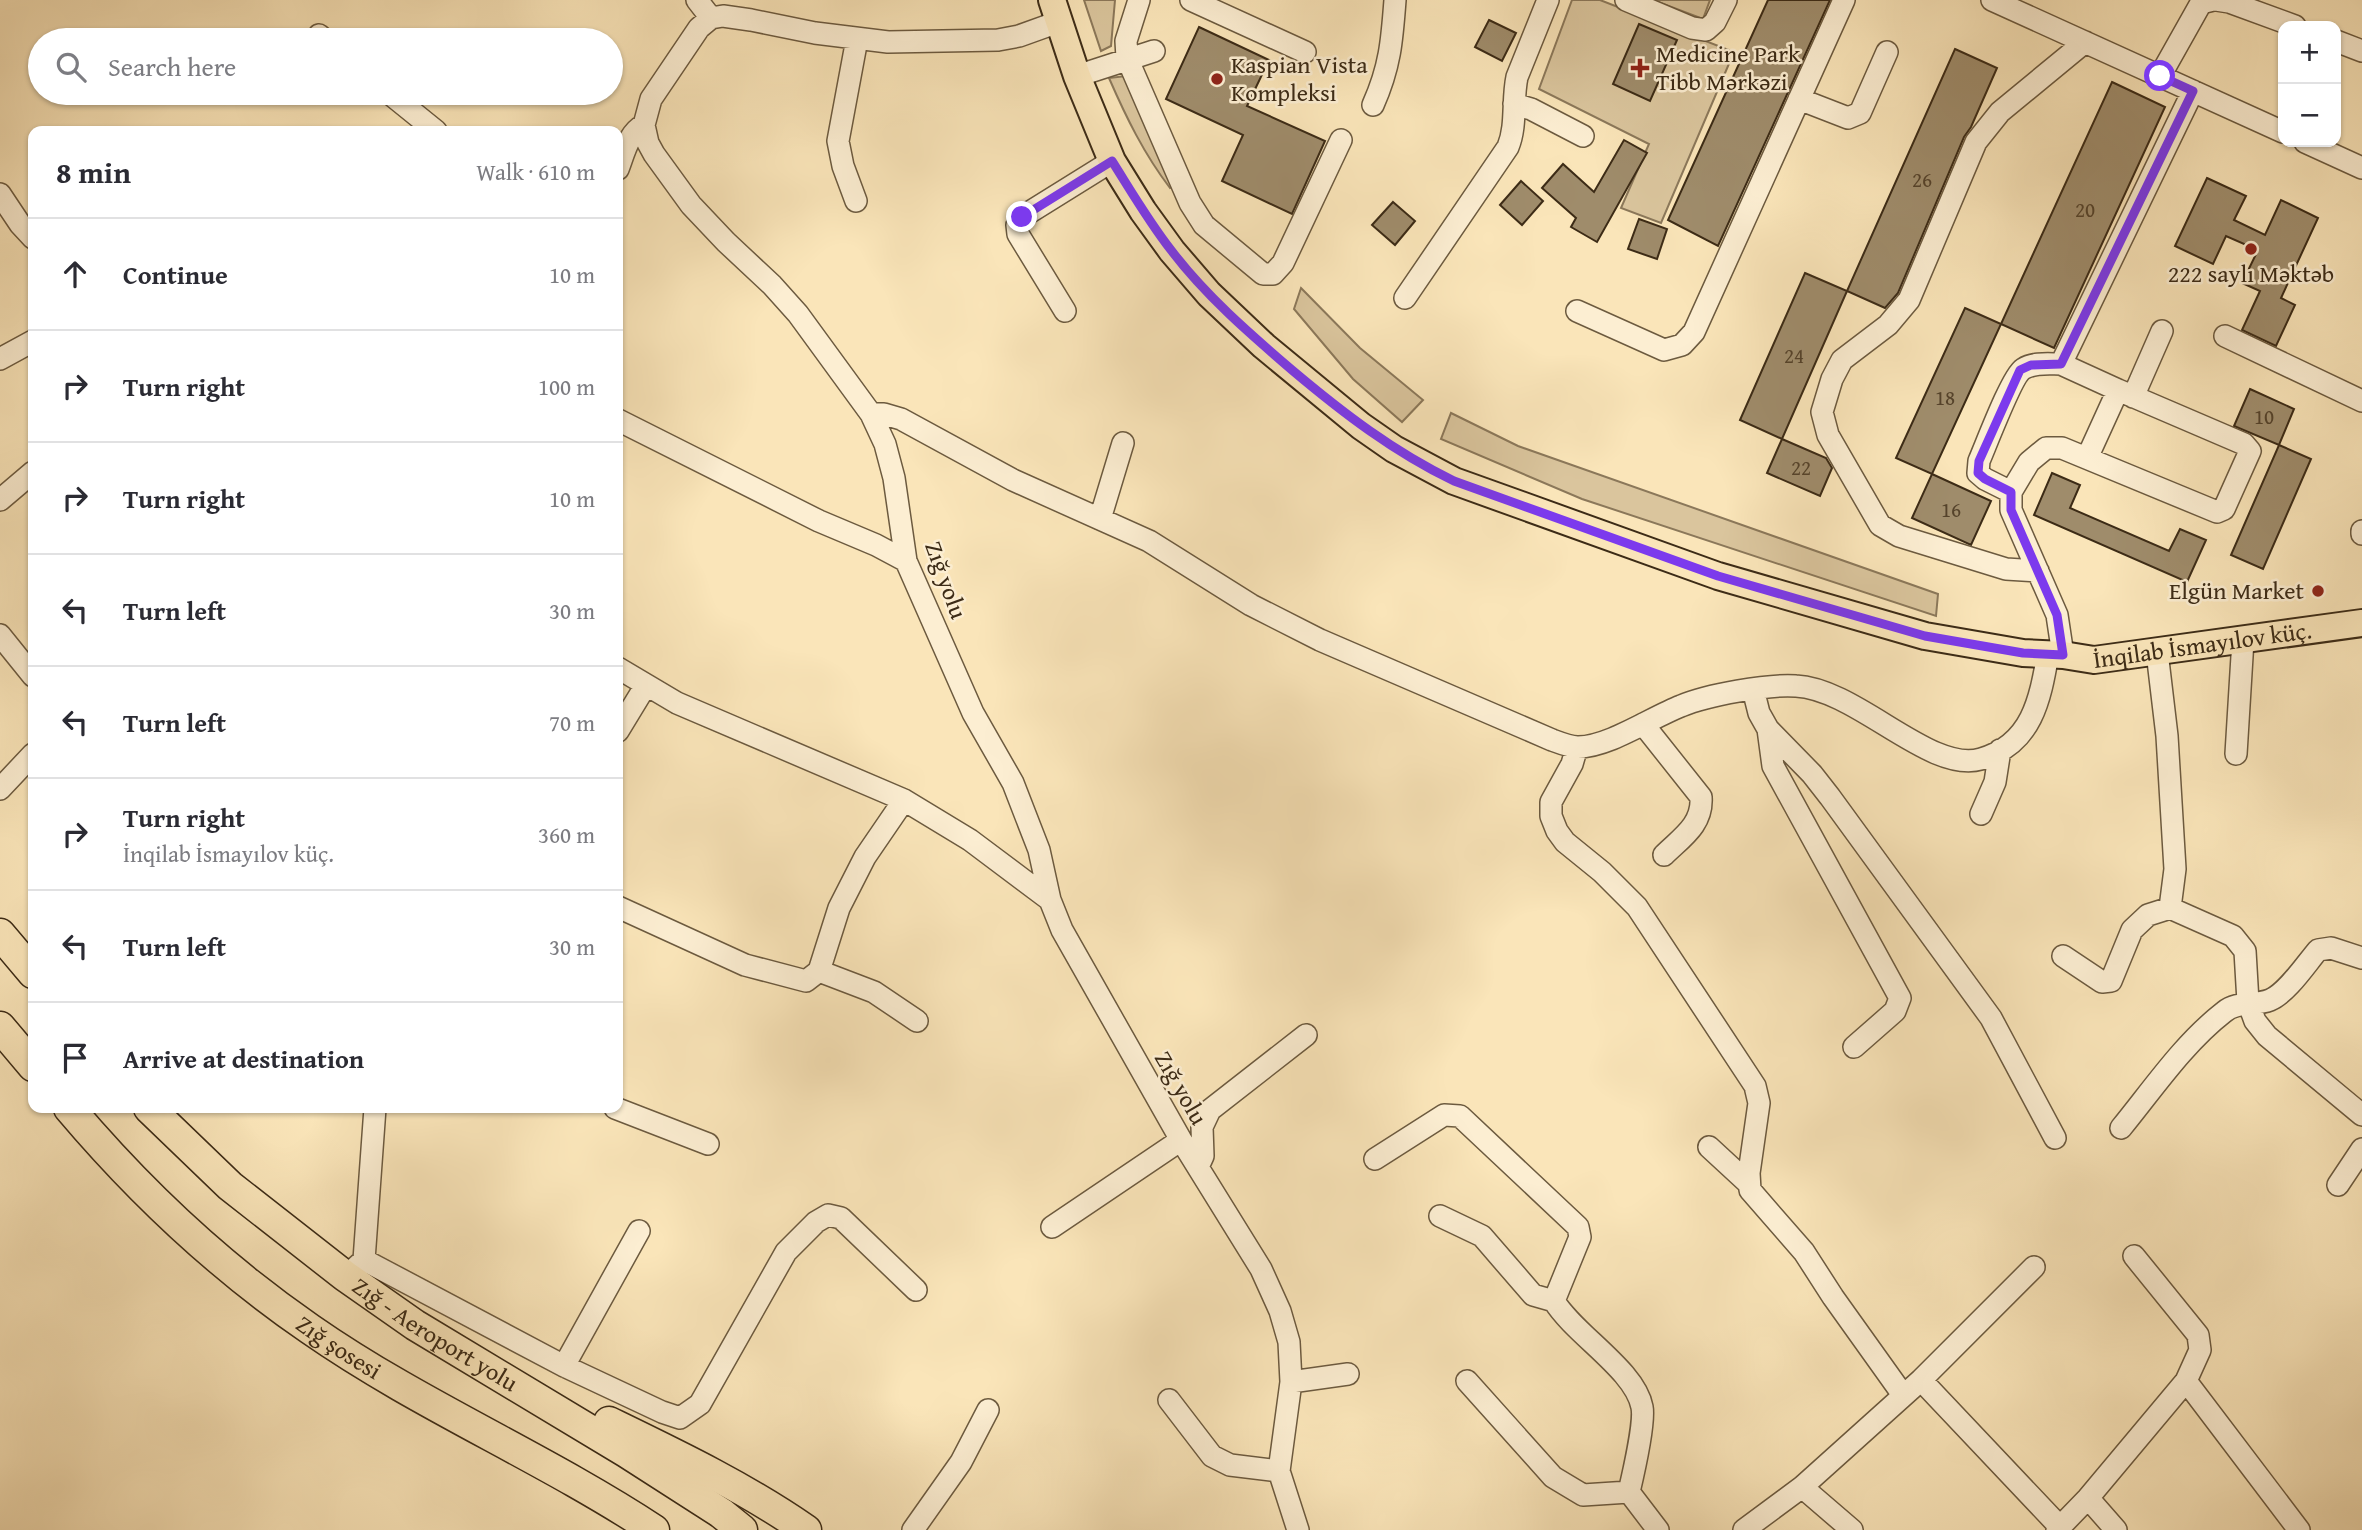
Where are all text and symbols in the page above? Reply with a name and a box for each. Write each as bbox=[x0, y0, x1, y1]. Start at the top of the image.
map controls bbox=[2278, 21, 2341, 147]
button: + bbox=[2278, 21, 2341, 84]
search box bbox=[28, 28, 623, 105]
place label: Medicine Park Tibb Mərkəzi bbox=[1656, 36, 1801, 99]
text: Search here bbox=[108, 47, 236, 86]
place label: Kaspian Vista Kompleksi bbox=[1231, 47, 1368, 110]
icon: search bbox=[52, 48, 90, 86]
marker: Medicine Park Tibb Mərkəzi bbox=[1630, 58, 1650, 78]
route start bbox=[2144, 60, 2175, 91]
marker: Kaspian Vista Kompleksi bbox=[1209, 71, 1225, 87]
button: − bbox=[2278, 84, 2341, 147]
text: 8 min bbox=[56, 150, 131, 194]
text: Walk · 610 m bbox=[476, 155, 595, 188]
house number: 26 bbox=[1912, 164, 1932, 195]
house number: 20 bbox=[2075, 194, 2095, 225]
route end bbox=[1006, 201, 1037, 232]
marker: 222 saylı Məktəb bbox=[2243, 241, 2259, 257]
icon: ahead bbox=[56, 255, 94, 293]
text: Continue bbox=[123, 255, 228, 294]
place label: 222 saylı Məktəb bbox=[2168, 256, 2334, 291]
text: 10 m bbox=[549, 258, 595, 291]
house number: 24 bbox=[1784, 340, 1804, 371]
icon: right bbox=[56, 367, 94, 405]
text: Turn right bbox=[123, 367, 245, 406]
text: 100 m bbox=[538, 370, 595, 403]
house number: 18 bbox=[1935, 382, 1955, 413]
house number: 10 bbox=[2254, 401, 2274, 432]
house number: 22 bbox=[1791, 452, 1811, 483]
icon: right bbox=[56, 479, 94, 517]
text: Turn right bbox=[123, 479, 245, 518]
text: 10 m bbox=[549, 482, 595, 515]
house number: 16 bbox=[1941, 494, 1961, 525]
street label: Zığ yolu bbox=[916, 536, 977, 623]
place label: Elgün Market bbox=[2169, 573, 2305, 608]
marker: Elgün Market bbox=[2310, 583, 2326, 599]
icon: left bbox=[56, 591, 94, 629]
text: Turn left bbox=[123, 591, 226, 630]
text: 30 m bbox=[549, 594, 595, 627]
street label: İnqilab İsmayılov küç. bbox=[2091, 612, 2314, 677]
icon: left bbox=[56, 703, 94, 741]
text: Turn left bbox=[123, 703, 226, 742]
text: 70 m bbox=[549, 706, 595, 739]
text: Turn right bbox=[123, 798, 245, 837]
icon: right bbox=[56, 815, 94, 853]
text: 360 m bbox=[538, 818, 595, 851]
text: İnqilab İsmayılov küç. bbox=[123, 837, 334, 870]
icon: left bbox=[56, 927, 94, 965]
text: Turn left bbox=[123, 927, 226, 966]
text: 30 m bbox=[549, 930, 595, 963]
icon: arrive bbox=[56, 1039, 94, 1077]
text: Arrive at destination bbox=[123, 1039, 364, 1078]
street label: Zığ yolu bbox=[1146, 1044, 1217, 1131]
street label: Zığ - Aeroport yolu bbox=[345, 1268, 525, 1400]
street label: Zığ şosesi bbox=[289, 1306, 388, 1388]

